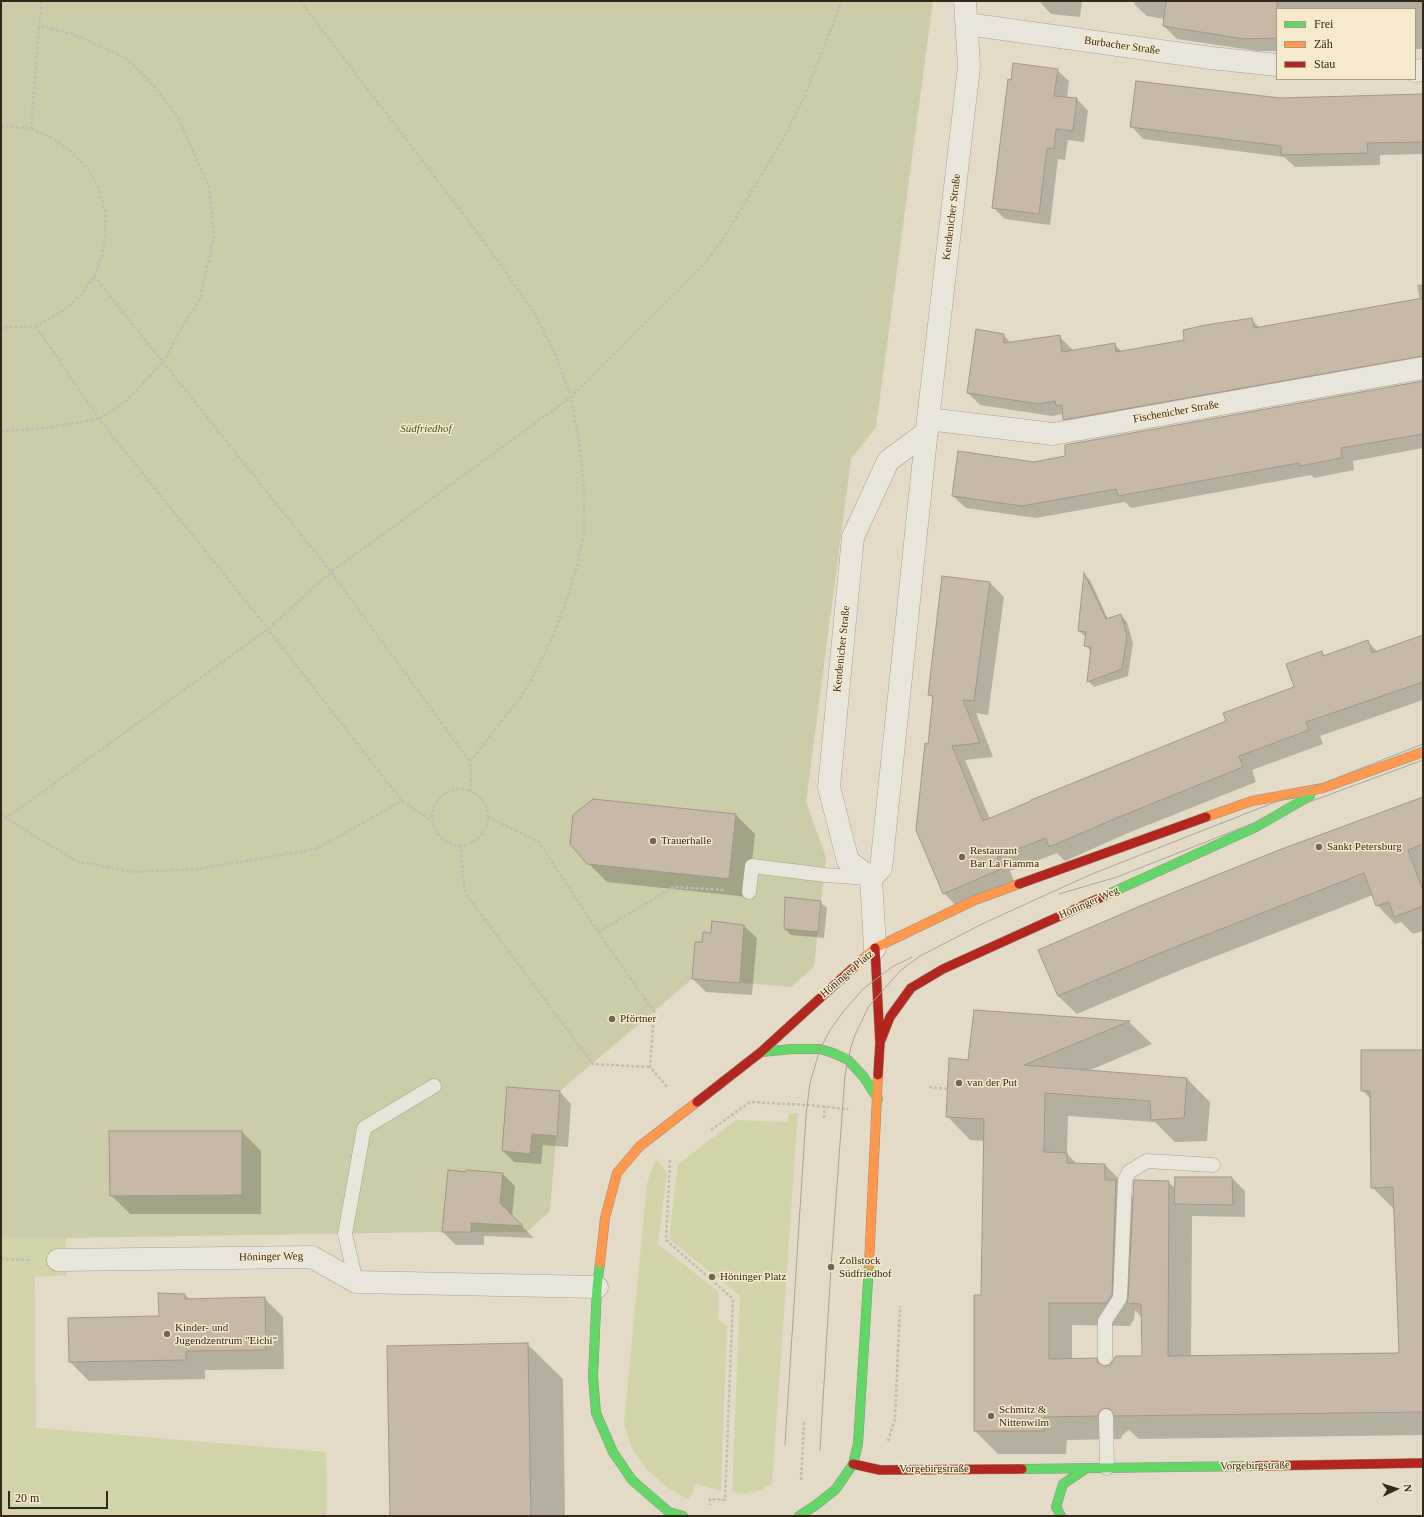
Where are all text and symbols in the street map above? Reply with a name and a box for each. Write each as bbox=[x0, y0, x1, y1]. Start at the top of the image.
legend bbox=[1276, 8, 1416, 80]
text: Frei bbox=[1314, 17, 1333, 31]
street label: Burbacher Straße bbox=[1083, 34, 1161, 58]
text: Zäh bbox=[1314, 37, 1333, 51]
text: Stau bbox=[1314, 57, 1335, 71]
street label: Kendenicher Straße bbox=[940, 173, 964, 261]
street label: Fischenicher Straße bbox=[1132, 398, 1220, 426]
park label: Südfriedhof bbox=[400, 422, 452, 436]
street label: Kendenicher Straße bbox=[831, 605, 853, 693]
place label: Trauerhalle bbox=[661, 834, 711, 848]
marker: Trauerhalle bbox=[648, 836, 658, 846]
place label: Sankt Petersburg bbox=[1327, 840, 1402, 854]
marker: Sankt Petersburg bbox=[1314, 842, 1324, 852]
place label: Restaurant Bar La Fiamma bbox=[970, 844, 1039, 870]
marker: Restaurant Bar La Fiamma bbox=[957, 852, 967, 862]
street label: Höninger Weg bbox=[1057, 884, 1121, 922]
street label: Höninger Platz bbox=[818, 947, 876, 1001]
place label: Pförtner bbox=[620, 1012, 656, 1026]
marker: Pförtner bbox=[607, 1014, 617, 1024]
place label: van der Put bbox=[967, 1076, 1017, 1090]
marker: van der Put bbox=[954, 1078, 964, 1088]
street label: Höninger Weg bbox=[239, 1250, 303, 1264]
place label: Zollstock Südfriedhof bbox=[839, 1254, 892, 1280]
marker: Zollstock Südfriedhof bbox=[826, 1262, 836, 1272]
place label: Höninger Platz bbox=[720, 1270, 786, 1284]
marker: Höninger Platz bbox=[707, 1272, 717, 1282]
place label: Kinder- und Jugendzentrum "Eichi" bbox=[175, 1321, 277, 1347]
marker: Kinder- und Jugendzentrum "Eichi" bbox=[162, 1329, 172, 1339]
place label: Schmitz & Nittenwilm bbox=[999, 1403, 1049, 1429]
marker: Schmitz & Nittenwilm bbox=[986, 1411, 996, 1421]
street label: Vorgebirgstraße bbox=[1220, 1459, 1290, 1473]
street label: Vorgebirgstraße bbox=[899, 1462, 969, 1476]
north arrow bbox=[1376, 1469, 1416, 1509]
scale bar bbox=[10, 1483, 110, 1509]
text: N bbox=[1402, 1484, 1414, 1493]
text: 20 m bbox=[15, 1491, 39, 1505]

